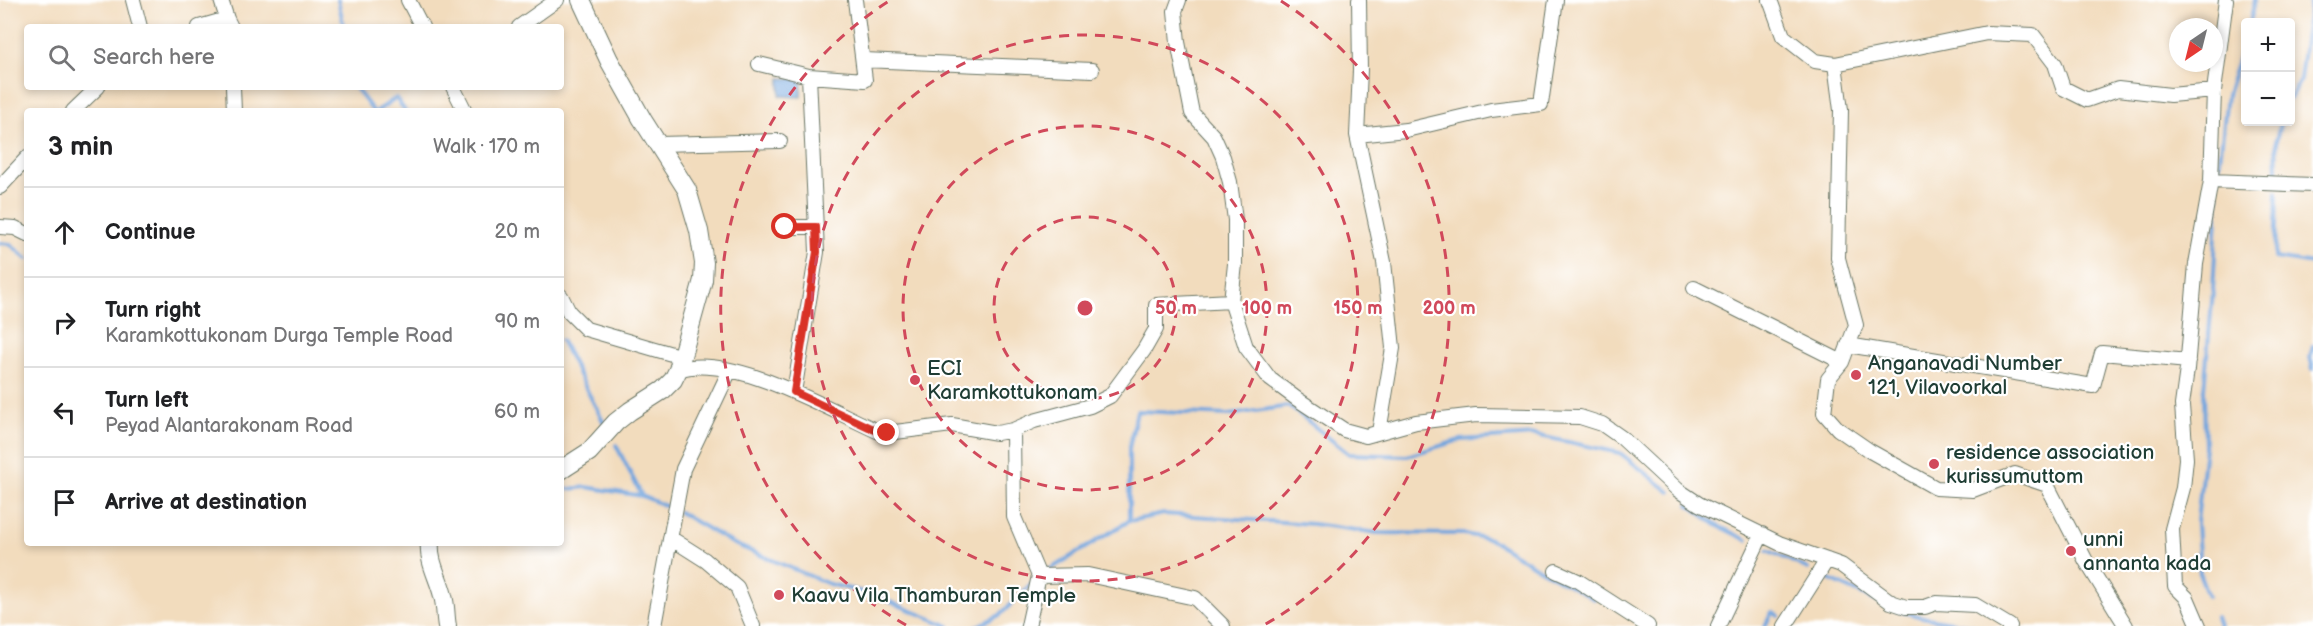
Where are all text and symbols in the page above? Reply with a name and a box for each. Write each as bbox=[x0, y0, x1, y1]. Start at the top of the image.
north arrow bbox=[2169, 18, 2223, 72]
map controls bbox=[2241, 18, 2295, 126]
button: + bbox=[2241, 18, 2295, 72]
search box bbox=[24, 24, 564, 90]
icon: search bbox=[45, 41, 78, 74]
text: Search here bbox=[93, 44, 215, 71]
button: − bbox=[2241, 72, 2295, 126]
text: 3 min bbox=[48, 132, 113, 163]
text: Walk · 170 m bbox=[433, 135, 540, 159]
route start bbox=[771, 213, 797, 239]
icon: ahead bbox=[48, 216, 81, 249]
text: Continue bbox=[105, 219, 195, 246]
text: 20 m bbox=[495, 220, 540, 244]
text: Turn right bbox=[105, 297, 201, 324]
centre of rings bbox=[1075, 298, 1095, 318]
text: 50 m bbox=[1155, 298, 1197, 319]
text: 100 m bbox=[1242, 298, 1292, 319]
text: 150 m bbox=[1333, 298, 1383, 319]
text: 200 m bbox=[1422, 298, 1476, 319]
icon: right bbox=[48, 306, 81, 339]
text: 90 m bbox=[495, 310, 540, 334]
text: Karamkottukonam Durga Temple Road bbox=[105, 324, 453, 348]
place label: Anganavadi Number 121, Vilavoorkal bbox=[1868, 351, 2062, 400]
place label: ECI Karamkottukonam bbox=[927, 356, 1098, 405]
marker: Anganavadi Number 121, Vilavoorkal bbox=[1849, 368, 1863, 382]
marker: ECI Karamkottukonam bbox=[908, 373, 922, 387]
text: Turn left bbox=[105, 387, 189, 414]
icon: left bbox=[48, 396, 81, 429]
text: 60 m bbox=[494, 400, 540, 424]
text: Peyad Alantarakonam Road bbox=[105, 414, 353, 438]
route end bbox=[873, 419, 899, 445]
place label: residence association kurissumuttom bbox=[1946, 440, 2154, 489]
marker: residence association kurissumuttom bbox=[1927, 457, 1941, 471]
icon: arrive bbox=[48, 486, 81, 519]
text: Arrive at destination bbox=[105, 489, 307, 516]
place label: unni annanta kada bbox=[2083, 527, 2211, 576]
marker: unni annanta kada bbox=[2064, 544, 2078, 558]
place label: Kaavu Vila Thamburan Temple bbox=[791, 583, 1076, 608]
marker: Kaavu Vila Thamburan Temple bbox=[772, 588, 786, 602]

